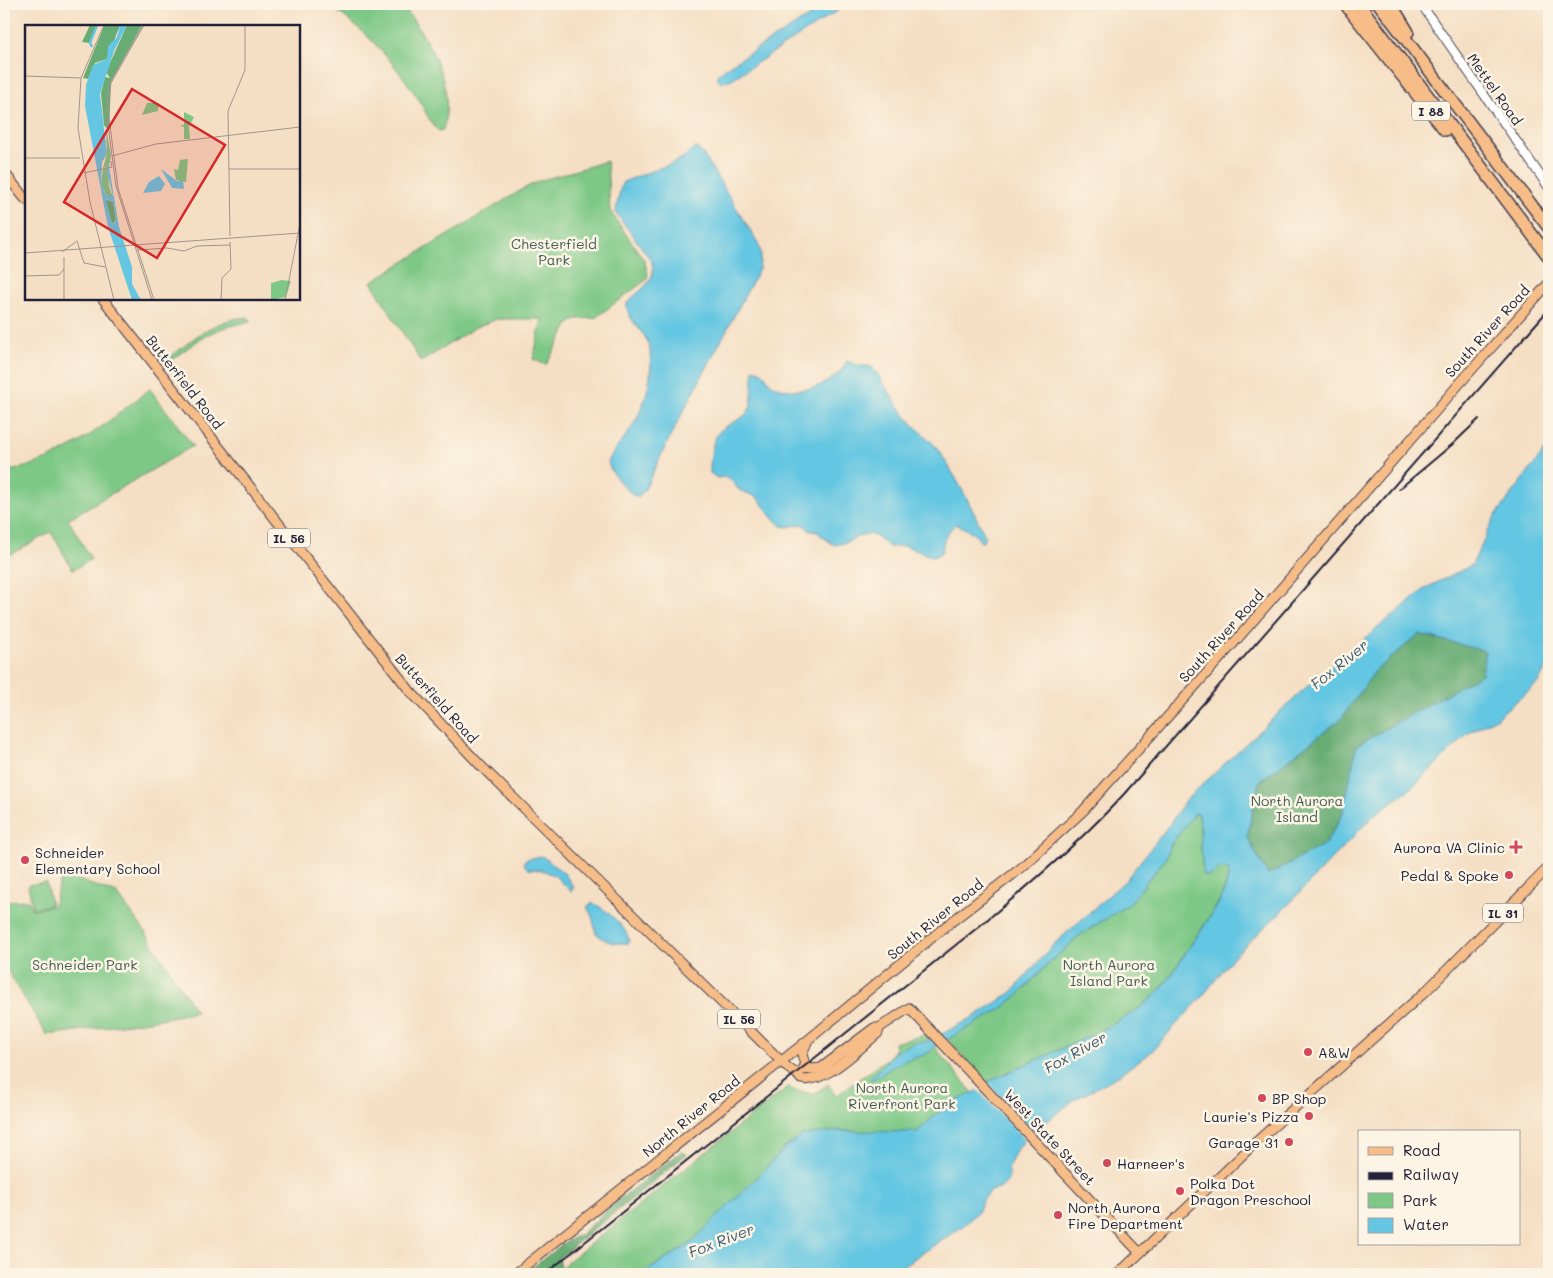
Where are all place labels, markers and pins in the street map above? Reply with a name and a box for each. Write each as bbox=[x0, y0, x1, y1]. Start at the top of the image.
place label: Aurora VA Clinic bbox=[1393, 838, 1505, 857]
marker: Aurora VA Clinic bbox=[1509, 840, 1523, 854]
place label: Schneider Elementary School bbox=[35, 843, 161, 878]
marker: Schneider Elementary School bbox=[19, 854, 31, 866]
place label: Pedal & Spoke bbox=[1401, 866, 1499, 885]
marker: Pedal & Spoke bbox=[1503, 869, 1515, 881]
place label: A&W bbox=[1318, 1043, 1350, 1062]
marker: A&W bbox=[1302, 1046, 1314, 1058]
place label: BP Shop bbox=[1272, 1089, 1326, 1108]
marker: BP Shop bbox=[1256, 1092, 1268, 1104]
place label: Laurie's Pizza bbox=[1204, 1107, 1299, 1126]
marker: Laurie's Pizza bbox=[1303, 1110, 1315, 1122]
place label: Garage 31 bbox=[1208, 1133, 1279, 1152]
marker: Garage 31 bbox=[1283, 1136, 1295, 1148]
place label: Harneer's bbox=[1117, 1154, 1185, 1173]
marker: Harneer's bbox=[1101, 1157, 1113, 1169]
place label: Polka Dot Dragon Preschool bbox=[1190, 1174, 1311, 1209]
marker: Polka Dot Dragon Preschool bbox=[1174, 1185, 1186, 1197]
place label: North Aurora Fire Department bbox=[1068, 1198, 1183, 1233]
marker: North Aurora Fire Department bbox=[1052, 1209, 1064, 1221]

